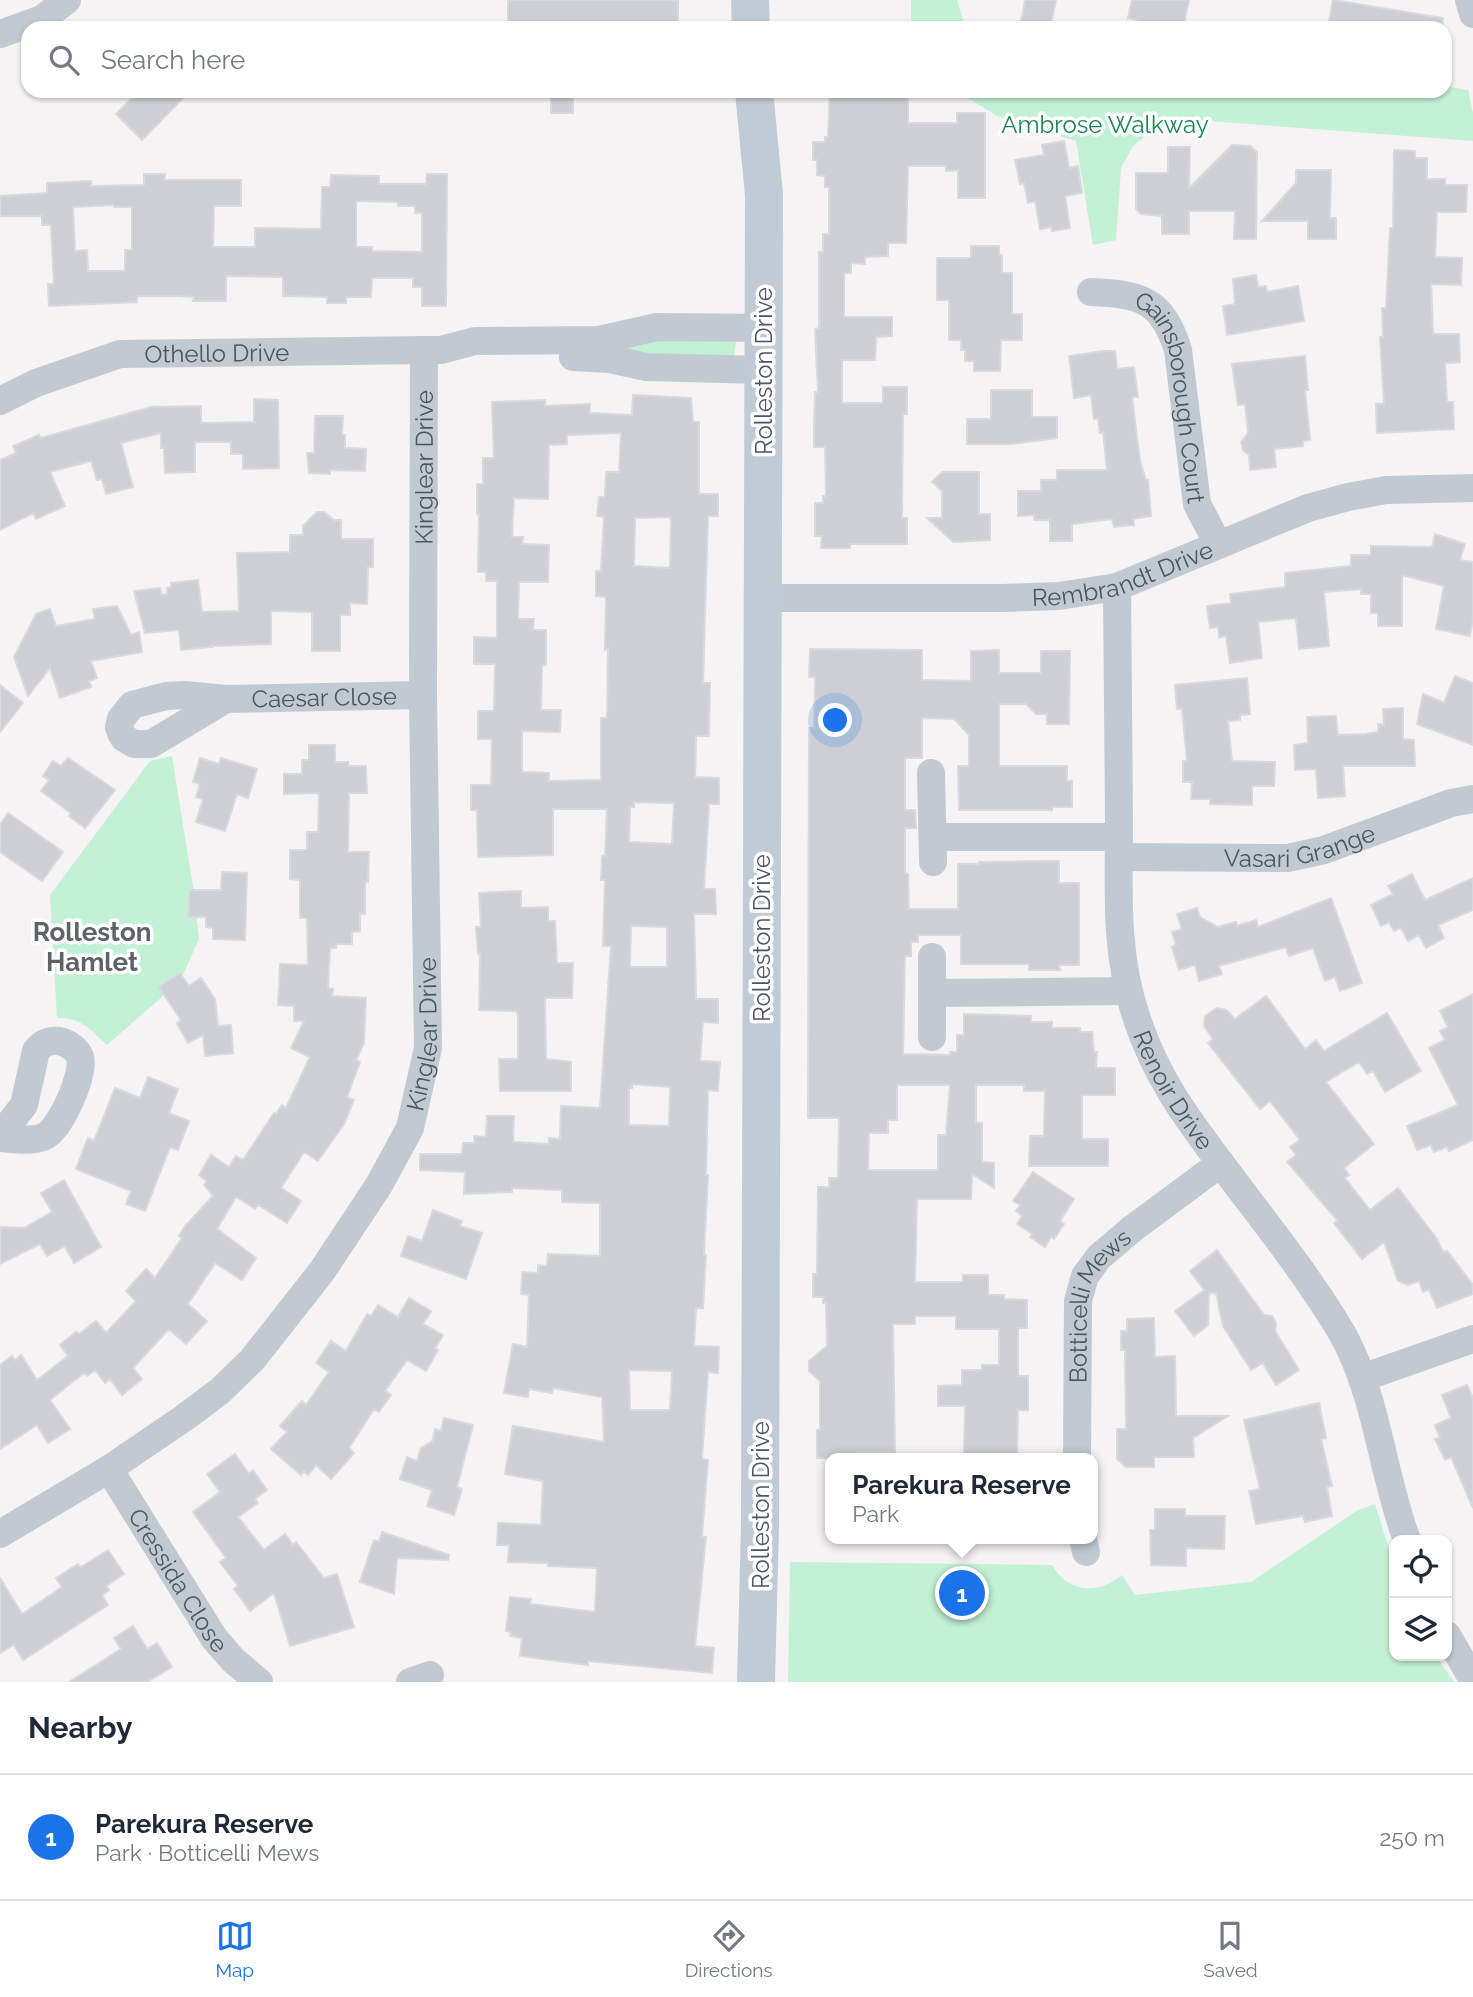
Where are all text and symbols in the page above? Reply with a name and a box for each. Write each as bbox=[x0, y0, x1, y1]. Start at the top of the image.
search box bbox=[21, 21, 1452, 98]
icon: search bbox=[45, 41, 83, 79]
text: Search here bbox=[101, 45, 245, 75]
park label: Ambrose Walkway bbox=[1001, 110, 1209, 139]
street label: Gainsborough Court bbox=[1130, 285, 1211, 505]
street label: Rolleston Drive bbox=[749, 287, 778, 455]
street label: Othello Drive bbox=[144, 337, 290, 368]
street label: Kinglear Drive bbox=[409, 390, 438, 545]
street label: Rembrandt Drive bbox=[1031, 534, 1217, 611]
street label: Caesar Close bbox=[251, 681, 397, 713]
your location bbox=[818, 703, 852, 737]
street label: Vasari Grange bbox=[1224, 818, 1379, 873]
street label: Rolleston Drive bbox=[747, 854, 776, 1022]
district label: Rolleston Hamlet bbox=[33, 917, 151, 977]
street label: Kinglear Drive bbox=[400, 957, 444, 1113]
street label: Renoir Drive bbox=[1128, 1026, 1220, 1155]
street label: Botticelli Mews bbox=[1063, 1222, 1136, 1383]
street label: Rolleston Drive bbox=[746, 1421, 775, 1589]
popup bbox=[825, 1453, 1098, 1544]
text: Parekura Reserve bbox=[852, 1470, 1071, 1500]
text: Park bbox=[852, 1500, 899, 1527]
street label: Cressida Close bbox=[123, 1503, 234, 1658]
map controls bbox=[1389, 1535, 1452, 1661]
button: locate bbox=[1389, 1535, 1452, 1598]
pin: 1 bbox=[939, 1567, 985, 1619]
button: layers bbox=[1389, 1598, 1452, 1661]
text: Nearby bbox=[28, 1710, 132, 1745]
text: Parekura Reserve bbox=[95, 1809, 313, 1839]
text: 1 bbox=[45, 1824, 57, 1851]
text: 250 m bbox=[1379, 1824, 1445, 1851]
text: Park · Botticelli Mews bbox=[95, 1839, 319, 1866]
tab: Map bbox=[215, 1917, 254, 1981]
tab: Directions bbox=[685, 1917, 773, 1981]
tab: Saved bbox=[1203, 1917, 1258, 1981]

